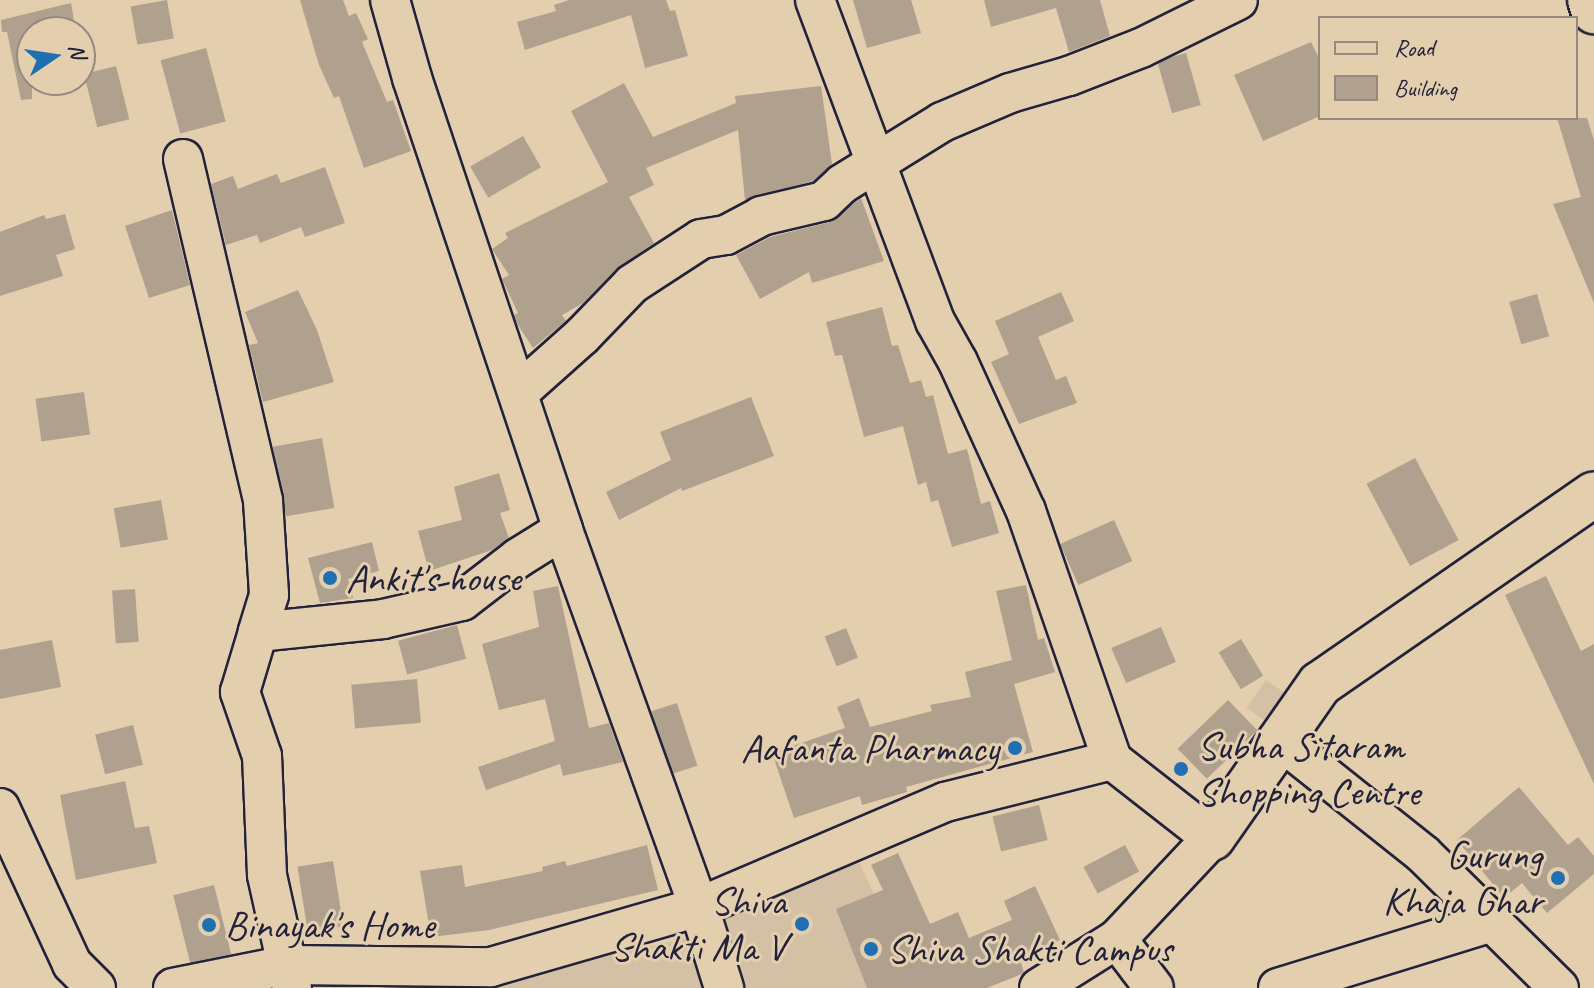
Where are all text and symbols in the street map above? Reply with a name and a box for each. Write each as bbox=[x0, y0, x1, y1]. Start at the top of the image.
north arrow bbox=[16, 16, 96, 96]
legend bbox=[1318, 16, 1578, 120]
text: Road bbox=[1394, 33, 1434, 63]
text: N bbox=[62, 41, 93, 61]
text: Building bbox=[1394, 73, 1457, 103]
place label: Ankit's house bbox=[346, 554, 521, 602]
marker: Ankit's house bbox=[321, 569, 339, 587]
place label: Subha Sitaram Shopping Centre bbox=[1197, 722, 1420, 816]
place label: Aafanta Pharmacy bbox=[741, 724, 999, 772]
marker: Aafanta Pharmacy bbox=[1006, 739, 1024, 757]
marker: Subha Sitaram Shopping Centre bbox=[1172, 760, 1190, 778]
place label: Gurung Khaja Ghar bbox=[1381, 831, 1542, 925]
marker: Gurung Khaja Ghar bbox=[1549, 869, 1567, 887]
place label: Shiva Shakti Ma V bbox=[609, 877, 786, 971]
place label: Binayak's Home bbox=[225, 901, 432, 949]
marker: Shiva Shakti Ma V bbox=[793, 915, 811, 933]
marker: Binayak's Home bbox=[200, 916, 218, 934]
place label: Shiva Shakti Campus bbox=[887, 925, 1176, 973]
marker: Shiva Shakti Campus bbox=[862, 940, 880, 958]

